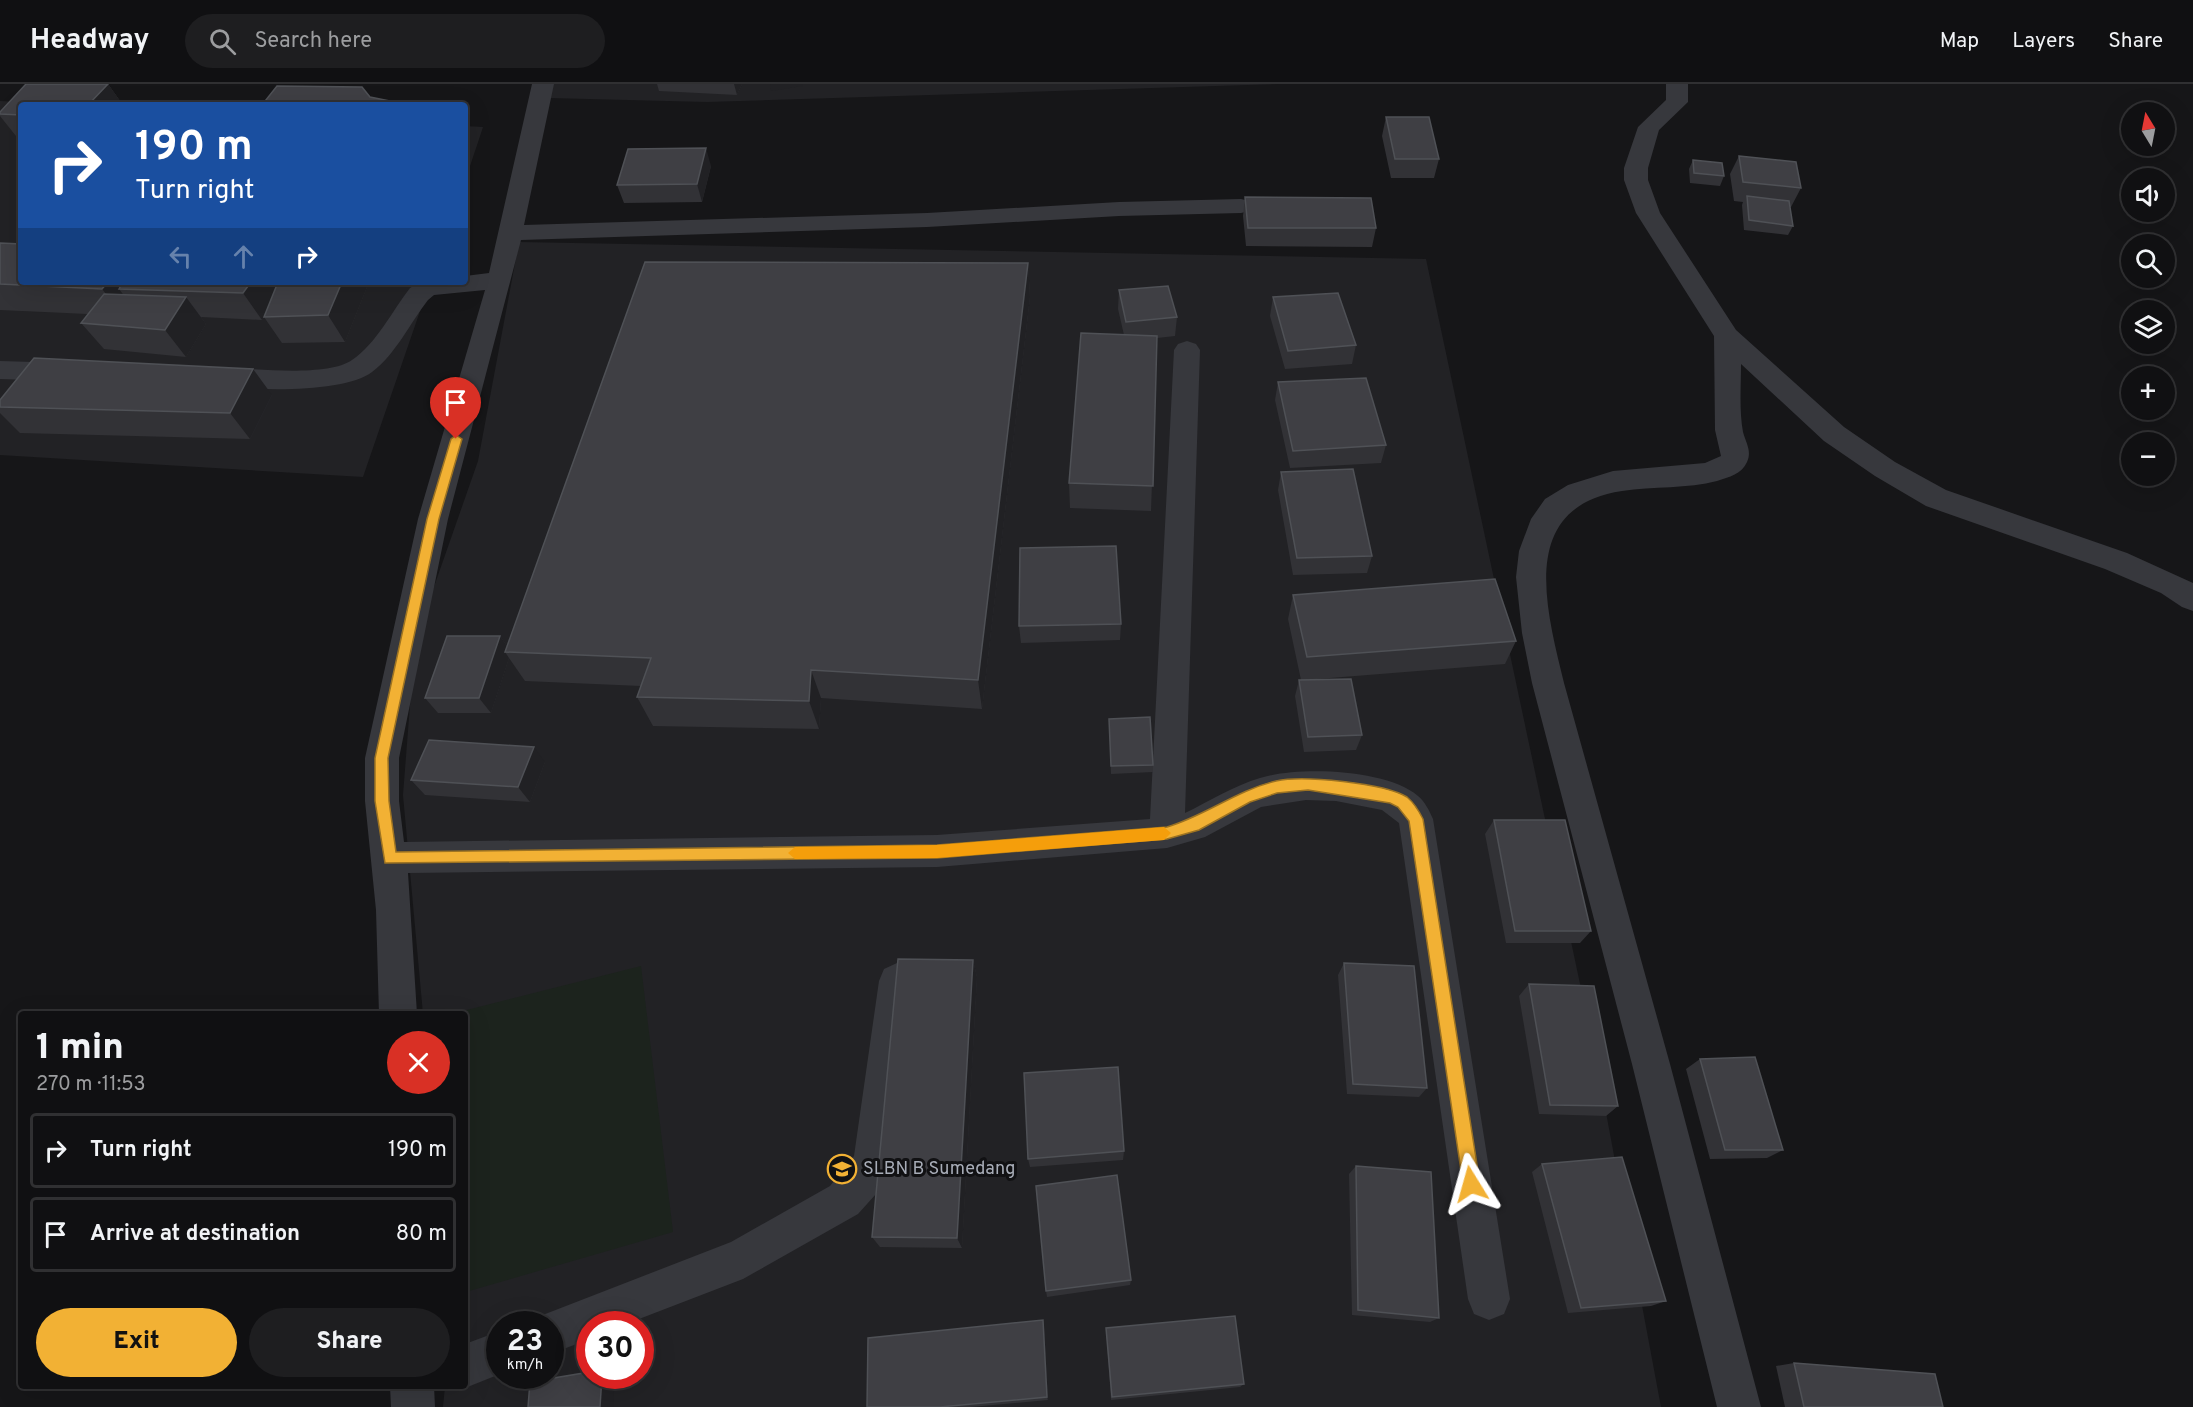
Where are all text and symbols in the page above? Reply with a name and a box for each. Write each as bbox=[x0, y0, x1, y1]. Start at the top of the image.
search box bbox=[185, 14, 605, 68]
text: Headway bbox=[30, 23, 149, 59]
icon: search bbox=[206, 25, 239, 58]
text: Search here bbox=[254, 28, 372, 55]
text: Map bbox=[1940, 28, 1979, 55]
text: Layers bbox=[2012, 28, 2075, 55]
text: Share bbox=[2108, 28, 2163, 55]
north arrow bbox=[2121, 102, 2175, 156]
map controls bbox=[2121, 102, 2175, 486]
text: 190 m bbox=[135, 122, 253, 175]
icon: right bbox=[36, 126, 114, 204]
button: sound bbox=[2121, 168, 2175, 222]
text: Turn right bbox=[135, 174, 254, 208]
button: search bbox=[2121, 234, 2175, 288]
icon: left bbox=[164, 240, 197, 273]
icon: ahead bbox=[227, 240, 260, 273]
icon: right bbox=[290, 240, 323, 273]
button: layers bbox=[2121, 300, 2175, 354]
button: + bbox=[2121, 366, 2175, 420]
pin bbox=[430, 377, 481, 439]
icon: arrive bbox=[439, 386, 472, 419]
button: − bbox=[2121, 432, 2175, 486]
text: 1 min bbox=[36, 1026, 124, 1072]
button: close bbox=[387, 1031, 450, 1094]
text: 270 m · 11:53 bbox=[36, 1072, 146, 1098]
icon: right bbox=[39, 1134, 72, 1167]
text: Turn right bbox=[90, 1137, 192, 1164]
text: 190 m bbox=[388, 1137, 447, 1164]
position arrow bbox=[1439, 1152, 1503, 1216]
school or university icon: SLBN B Sumedang bbox=[826, 1153, 858, 1185]
place label: SLBN B Sumedang bbox=[863, 1158, 1016, 1181]
icon: arrive bbox=[39, 1218, 72, 1251]
text: Arrive at destination bbox=[90, 1221, 300, 1248]
text: 80 m bbox=[396, 1221, 447, 1248]
button: Exit bbox=[36, 1308, 237, 1377]
button: Share bbox=[249, 1308, 450, 1377]
speed limit sign: 30 bbox=[576, 1311, 654, 1389]
text: 23 bbox=[507, 1324, 543, 1361]
text: km/h bbox=[507, 1356, 543, 1375]

